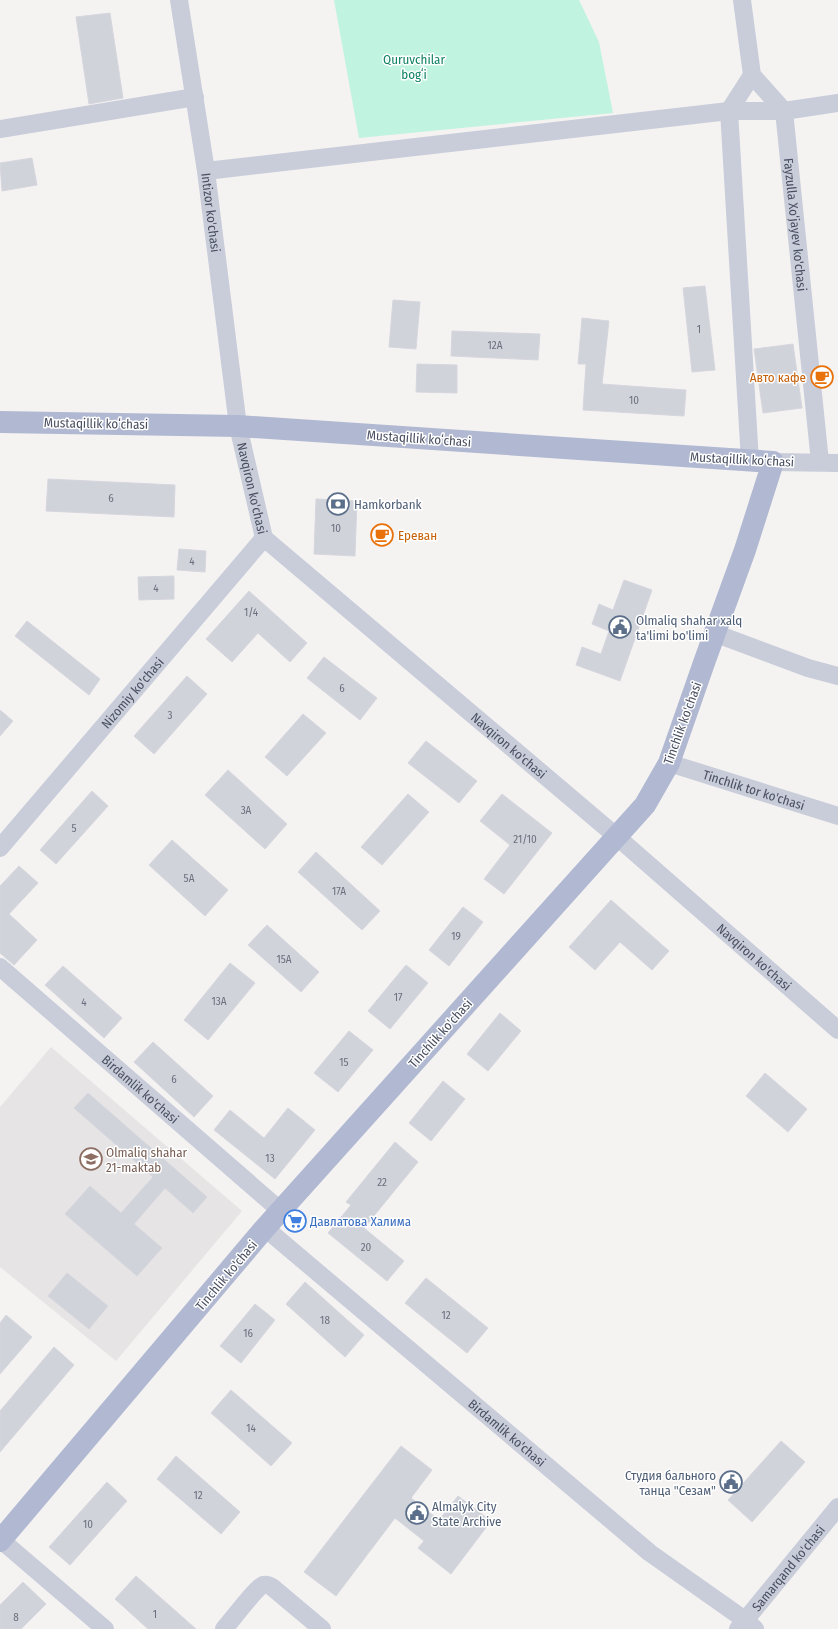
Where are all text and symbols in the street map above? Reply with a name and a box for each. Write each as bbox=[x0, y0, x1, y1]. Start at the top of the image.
park label: Quruvchilar bogʻi bbox=[383, 52, 445, 82]
street label: Fayzulla Xo‘jayev ko'chasi bbox=[781, 157, 809, 292]
street label: Intizor ko'chasi bbox=[198, 172, 223, 253]
house number: 1 bbox=[697, 323, 701, 336]
house number: 12A bbox=[488, 339, 503, 352]
cafe icon: Авто кафе bbox=[809, 364, 835, 390]
place label: Авто кафе bbox=[750, 370, 806, 385]
house number: 10 bbox=[629, 394, 639, 407]
street label: Mustaqillik koʻchasi bbox=[44, 415, 148, 432]
street label: Mustaqillik koʻchasi bbox=[366, 427, 472, 450]
street label: Navqiron ko'chasi bbox=[234, 441, 270, 536]
street label: Mustaqillik koʻchasi bbox=[689, 449, 794, 470]
bank icon: Hamkorbank bbox=[325, 491, 351, 517]
house number: 6 bbox=[108, 492, 114, 505]
place label: Hamkorbank bbox=[354, 497, 423, 512]
house number: 10 bbox=[331, 522, 341, 535]
cafe icon: Ереван bbox=[369, 522, 395, 548]
place label: Ереван bbox=[398, 528, 437, 543]
house number: 4 bbox=[189, 555, 195, 568]
house number: 4 bbox=[153, 582, 159, 595]
house number: 1/4 bbox=[244, 606, 259, 619]
place label: Olmaliq shahar xalq ta'limi bo'limi bbox=[636, 613, 742, 643]
public building icon: Olmaliq shahar xalq ta'limi bo'limi bbox=[607, 614, 633, 640]
street label: Nizomiy ko'chasi bbox=[98, 655, 167, 731]
street label: Tinchlik ko'chasi bbox=[661, 680, 704, 767]
house number: 6 bbox=[339, 682, 345, 695]
house number: 3 bbox=[168, 709, 173, 722]
street label: Navqiron ko'chasi bbox=[468, 710, 549, 782]
street label: Tinchlik tor ko'chasi bbox=[701, 767, 806, 813]
house number: 3А bbox=[241, 804, 252, 817]
house number: 5 bbox=[71, 822, 77, 835]
house number: 21/10 bbox=[513, 833, 537, 846]
house number: 5А bbox=[184, 872, 195, 885]
house number: 17А bbox=[332, 885, 346, 898]
street label: Navqiron ko'chasi bbox=[714, 921, 794, 994]
house number: 19 bbox=[451, 930, 461, 943]
house number: 15А bbox=[276, 953, 292, 966]
house number: 17 bbox=[394, 991, 403, 1004]
house number: 13А bbox=[211, 995, 227, 1008]
house number: 4 bbox=[81, 996, 87, 1009]
street label: Tinchlik ko'chasi bbox=[406, 996, 475, 1071]
street label: Birdamlik ko'chasi bbox=[99, 1052, 181, 1127]
house number: 15 bbox=[339, 1056, 349, 1069]
house number: 6 bbox=[171, 1073, 177, 1086]
place label: Olmaliq shahar 21-maktab bbox=[106, 1145, 188, 1175]
school or university icon: Olmaliq shahar 21-maktab bbox=[78, 1146, 104, 1172]
house number: 13 bbox=[265, 1152, 275, 1165]
house number: 22 bbox=[377, 1176, 387, 1189]
supermarket icon: Давлатова Халима bbox=[282, 1208, 308, 1234]
place label: Давлатова Халима bbox=[309, 1214, 411, 1229]
street label: Tinchlik ko'chasi bbox=[193, 1237, 260, 1313]
house number: 20 bbox=[361, 1241, 372, 1254]
house number: 12 bbox=[441, 1309, 451, 1322]
house number: 18 bbox=[320, 1314, 330, 1327]
house number: 16 bbox=[243, 1327, 253, 1340]
street label: Birdamlik ko'chasi bbox=[465, 1396, 549, 1470]
house number: 14 bbox=[246, 1422, 256, 1435]
place label: Студия бального танца "Сезам" bbox=[625, 1468, 716, 1498]
public building icon: Студия бального танца "Сезам" bbox=[718, 1469, 744, 1495]
house number: 12 bbox=[193, 1489, 203, 1502]
place label: Almalyk City State Archive bbox=[432, 1499, 501, 1529]
public building icon: Almalyk City State Archive bbox=[404, 1500, 430, 1526]
house number: 10 bbox=[83, 1518, 93, 1531]
street label: Samarqand ko'chasi bbox=[749, 1522, 828, 1614]
house number: 1 bbox=[153, 1608, 157, 1621]
house number: 8 bbox=[13, 1611, 19, 1624]

